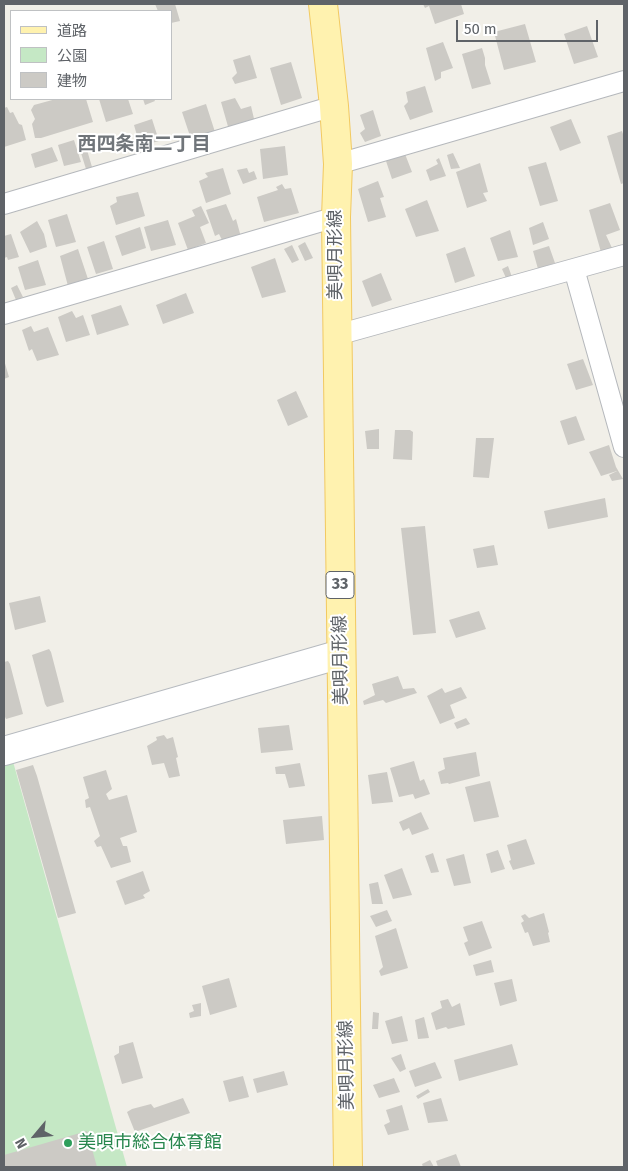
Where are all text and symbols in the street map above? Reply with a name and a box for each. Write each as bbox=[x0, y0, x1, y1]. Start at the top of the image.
legend bbox=[10, 10, 172, 100]
scale bar bbox=[458, 10, 600, 42]
text: 50 m bbox=[464, 20, 497, 38]
text: 道路 bbox=[57, 22, 87, 40]
text: 公園 bbox=[57, 47, 87, 65]
text: 建物 bbox=[57, 72, 87, 90]
district label: 西四条南二丁目 bbox=[78, 134, 210, 156]
street label: 美唄月形線 bbox=[325, 210, 347, 300]
road number: 33 bbox=[326, 572, 354, 598]
street label: 美唄月形線 bbox=[329, 615, 353, 705]
street label: 美唄月形線 bbox=[335, 1020, 359, 1110]
north arrow bbox=[10, 1111, 60, 1161]
place label: 美唄市総合体育館 bbox=[78, 1132, 222, 1154]
text: N bbox=[12, 1135, 31, 1151]
marker: 美唄市総合体育館 bbox=[62, 1137, 74, 1149]

